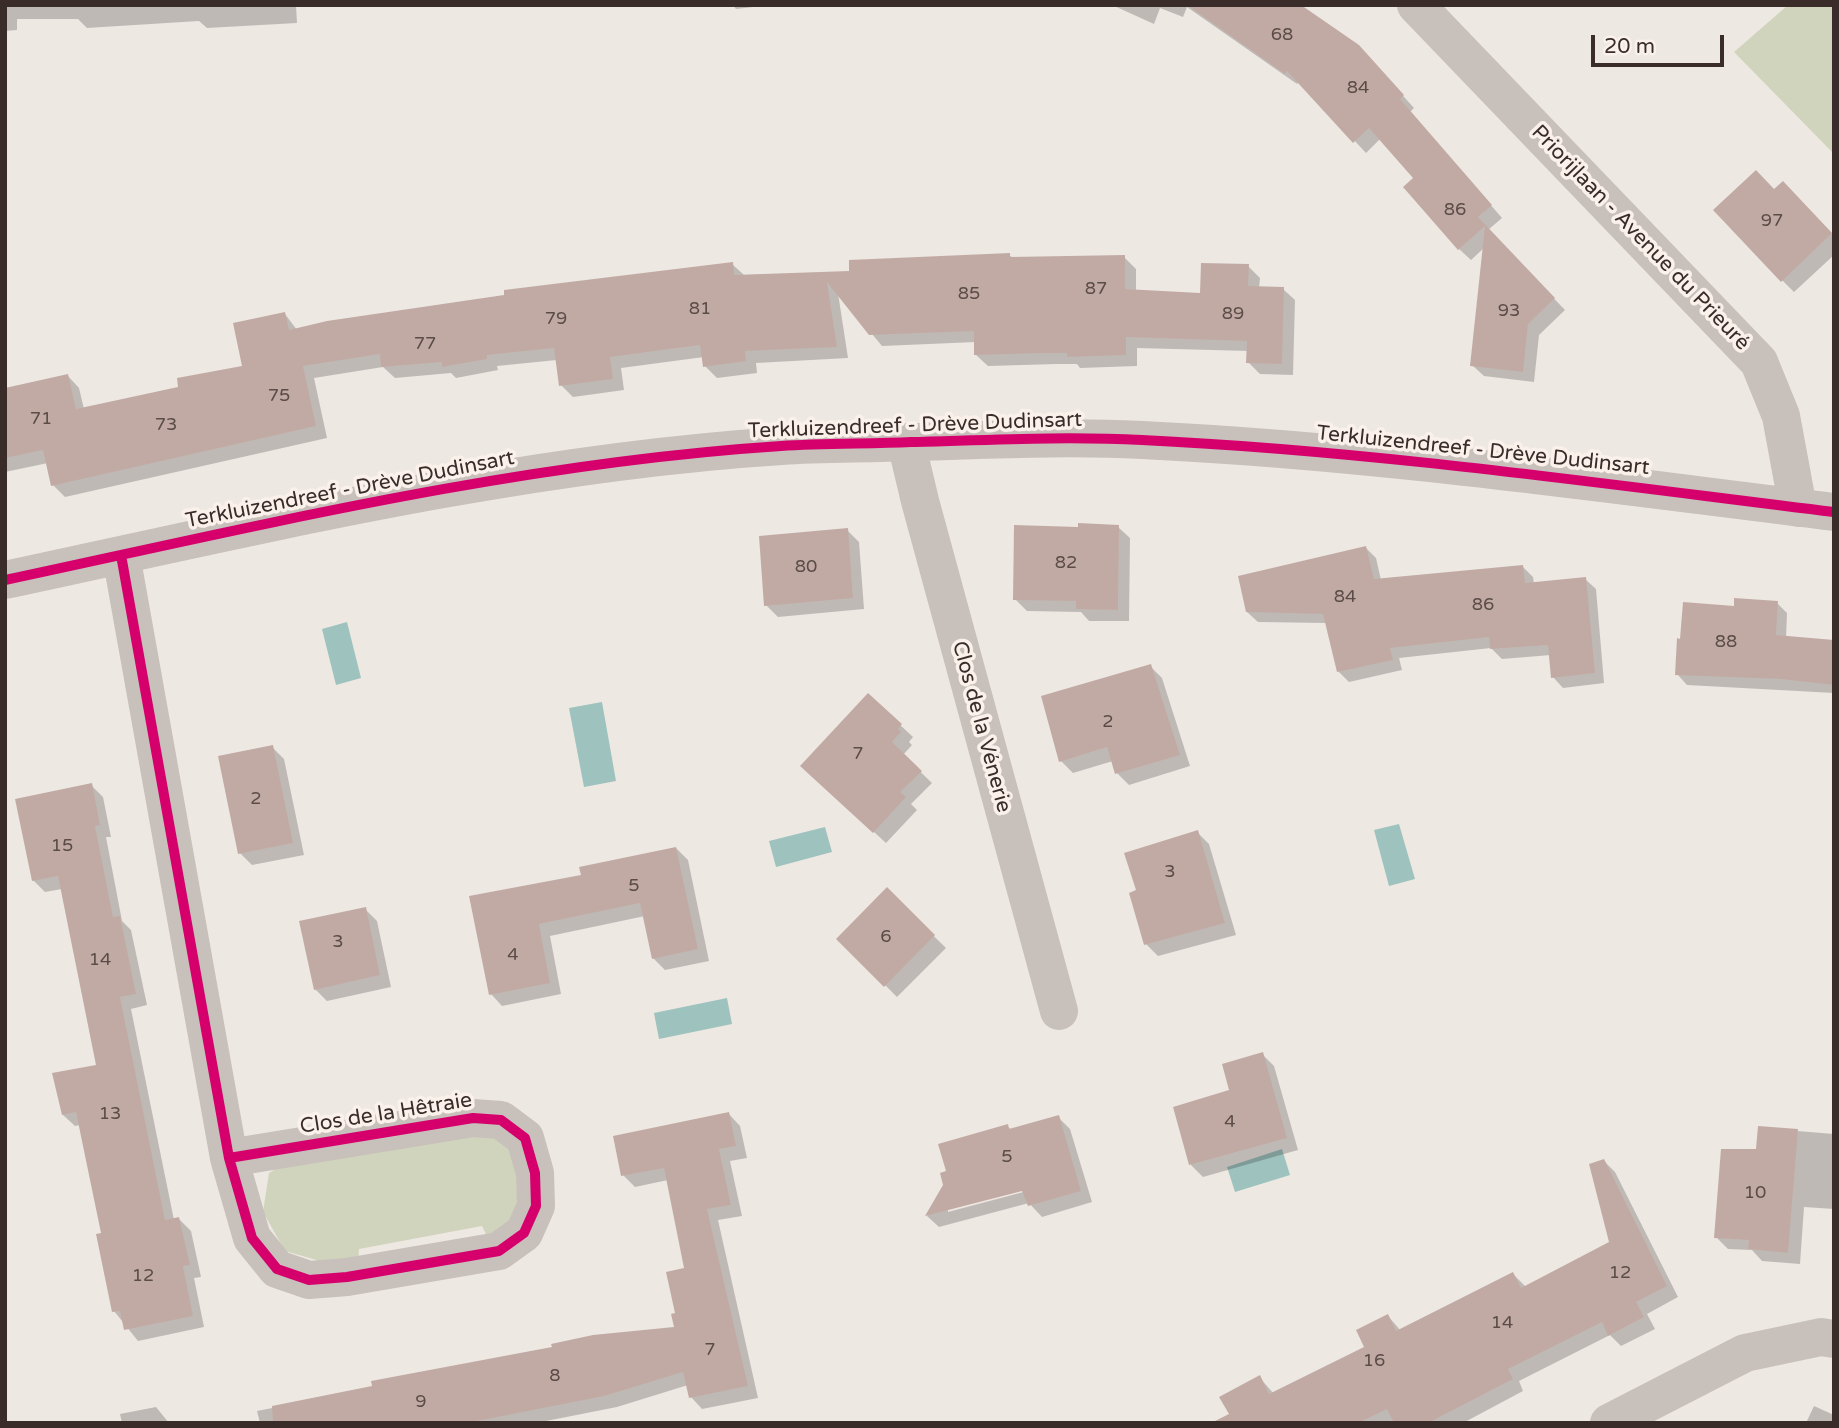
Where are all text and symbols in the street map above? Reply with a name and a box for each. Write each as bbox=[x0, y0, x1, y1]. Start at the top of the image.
scale bar bbox=[1594, 21, 1727, 65]
house number: 68 bbox=[1271, 24, 1293, 46]
text: 20 m bbox=[1604, 34, 1655, 59]
house number: 84 bbox=[1347, 77, 1369, 99]
street label: Priorijlaan - Avenue du Prieuré bbox=[1526, 120, 1754, 356]
house number: 86 bbox=[1444, 199, 1466, 221]
house number: 97 bbox=[1761, 210, 1783, 232]
house number: 87 bbox=[1085, 278, 1107, 300]
house number: 85 bbox=[958, 283, 980, 305]
house number: 81 bbox=[689, 298, 711, 320]
house number: 93 bbox=[1498, 300, 1520, 322]
house number: 89 bbox=[1222, 303, 1244, 325]
house number: 79 bbox=[545, 308, 567, 330]
house number: 77 bbox=[414, 333, 436, 355]
house number: 75 bbox=[268, 385, 290, 407]
house number: 71 bbox=[30, 408, 52, 430]
street label: Terkluizendreef - Drève Dudinsart bbox=[747, 408, 1083, 444]
house number: 73 bbox=[155, 414, 177, 436]
street label: Terkluizendreef - Drève Dudinsart bbox=[1315, 421, 1651, 481]
street label: Terkluizendreef - Drève Dudinsart bbox=[183, 446, 517, 534]
house number: 82 bbox=[1055, 552, 1077, 574]
house number: 80 bbox=[795, 556, 817, 578]
house number: 84 bbox=[1334, 586, 1356, 608]
house number: 86 bbox=[1472, 594, 1494, 616]
house number: 88 bbox=[1715, 631, 1737, 653]
street label: Clos de la Vénerie bbox=[946, 639, 1016, 815]
house number: 2 bbox=[1102, 711, 1114, 733]
house number: 7 bbox=[852, 743, 864, 765]
house number: 2 bbox=[250, 788, 262, 810]
house number: 15 bbox=[51, 835, 73, 857]
house number: 3 bbox=[1164, 861, 1176, 883]
house number: 5 bbox=[628, 875, 640, 897]
house number: 6 bbox=[880, 926, 892, 948]
house number: 3 bbox=[332, 931, 344, 953]
house number: 4 bbox=[507, 944, 519, 966]
house number: 14 bbox=[89, 949, 111, 971]
street label: Clos de la Hêtraie bbox=[298, 1088, 474, 1140]
house number: 13 bbox=[99, 1103, 121, 1125]
house number: 4 bbox=[1224, 1111, 1236, 1133]
house number: 5 bbox=[1001, 1146, 1013, 1168]
house number: 10 bbox=[1744, 1182, 1766, 1204]
house number: 12 bbox=[1609, 1262, 1631, 1284]
house number: 12 bbox=[132, 1265, 154, 1287]
house number: 14 bbox=[1491, 1312, 1513, 1334]
house number: 7 bbox=[704, 1339, 716, 1361]
house number: 16 bbox=[1363, 1350, 1385, 1372]
house number: 8 bbox=[549, 1365, 561, 1387]
house number: 9 bbox=[415, 1391, 427, 1413]

